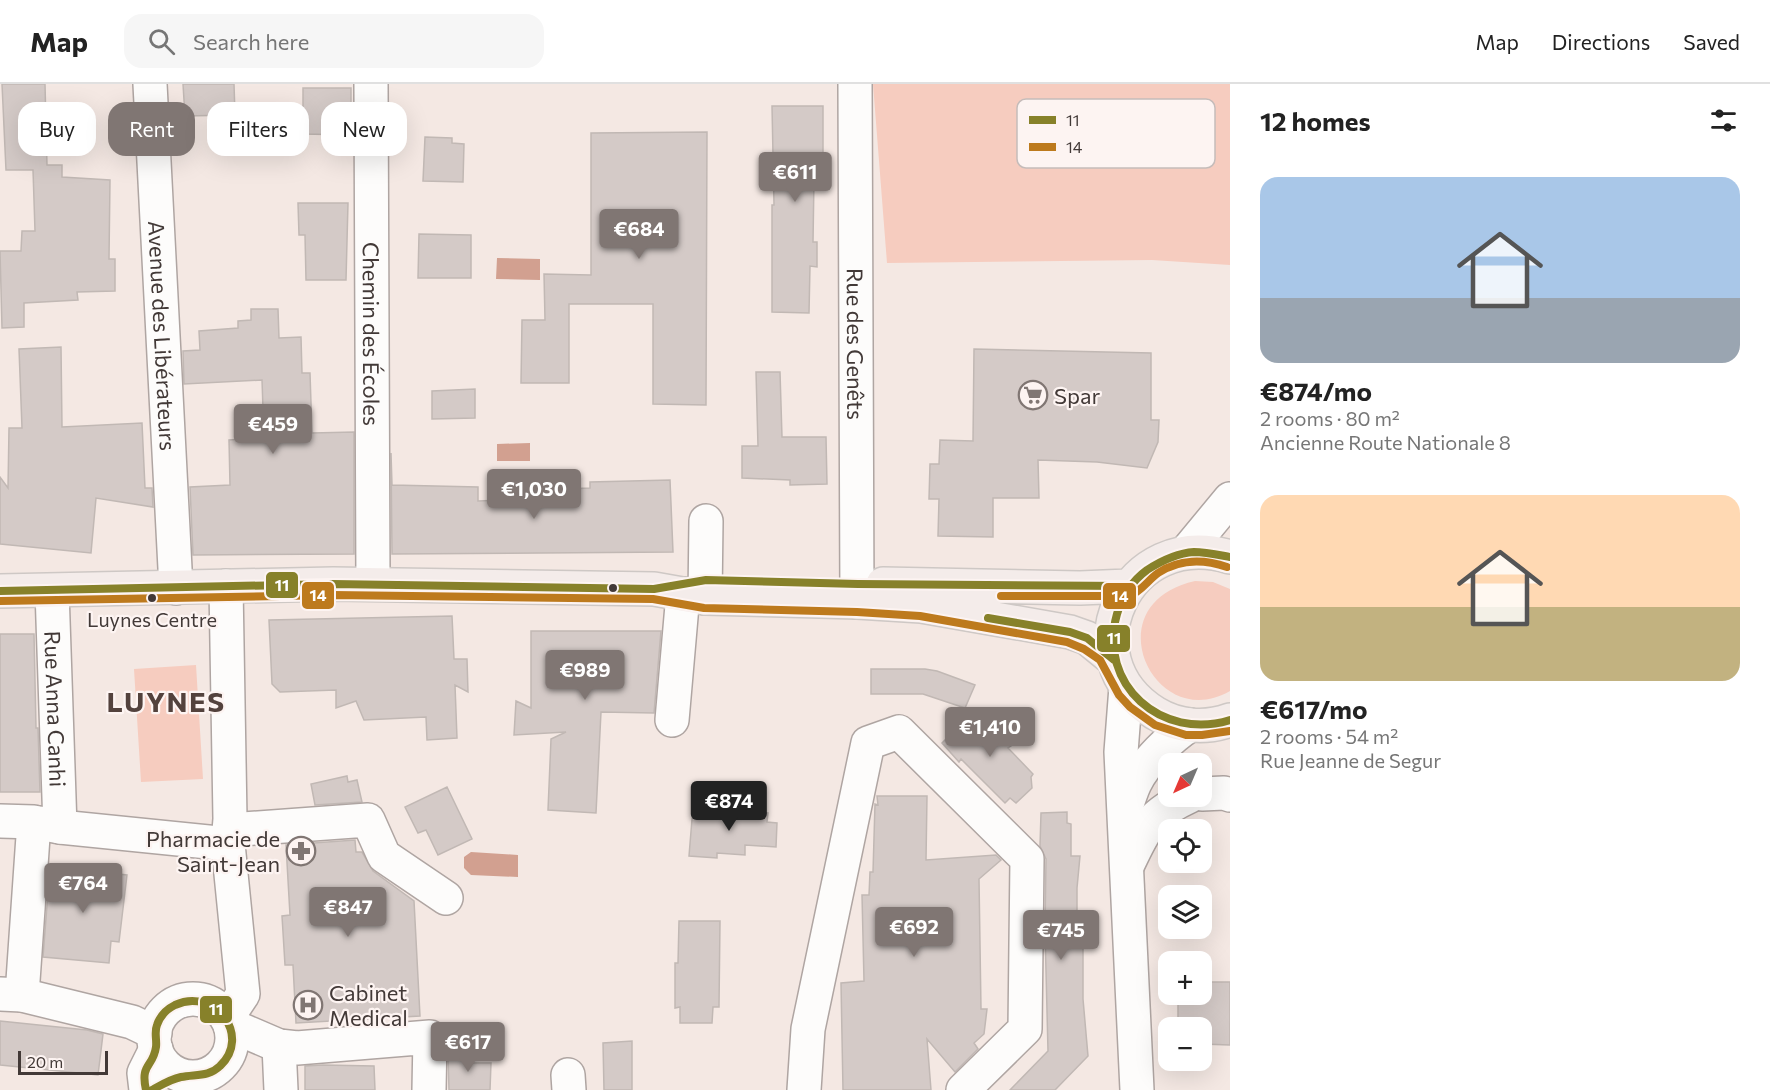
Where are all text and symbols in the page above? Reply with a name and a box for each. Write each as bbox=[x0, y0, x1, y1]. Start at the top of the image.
search box bbox=[124, 14, 544, 68]
text: Map bbox=[30, 24, 88, 58]
icon: search bbox=[145, 25, 178, 58]
text: Search here bbox=[193, 28, 309, 55]
text: Map bbox=[1476, 29, 1519, 54]
text: Directions bbox=[1552, 29, 1650, 54]
text: Saved bbox=[1683, 29, 1740, 54]
legend bbox=[1017, 99, 1215, 168]
chip: Buy bbox=[18, 102, 96, 156]
chip: Rent bbox=[108, 102, 195, 156]
chip: Filters bbox=[207, 102, 309, 156]
chip: New bbox=[321, 102, 407, 156]
icon: filters bbox=[1707, 104, 1740, 137]
text: 12 homes bbox=[1260, 105, 1371, 136]
text: 11 bbox=[1066, 110, 1080, 129]
text: 14 bbox=[1066, 137, 1083, 156]
pin: €611 bbox=[759, 152, 831, 203]
text: €611 bbox=[773, 159, 817, 183]
pin: €684 bbox=[603, 209, 675, 260]
text: €684 bbox=[613, 216, 665, 240]
icon: home bbox=[1446, 216, 1554, 324]
street label: Avenue des Libérateurs bbox=[144, 220, 182, 451]
street label: Chemin des Écoles bbox=[358, 242, 386, 426]
street label: Rue des Genêts bbox=[842, 268, 870, 420]
text: €874/mo bbox=[1260, 375, 1372, 406]
supermarket icon: Spar bbox=[1017, 379, 1049, 411]
place label: Spar bbox=[1054, 382, 1100, 409]
pin: €459 bbox=[237, 404, 309, 455]
text: 2 rooms · 80 m² bbox=[1260, 406, 1400, 430]
text: €459 bbox=[248, 411, 298, 435]
text: Ancienne Route Nationale 8 bbox=[1260, 430, 1511, 454]
pin: €1,030 bbox=[485, 469, 583, 520]
text: €1,030 bbox=[501, 476, 567, 500]
icon: home bbox=[1446, 534, 1554, 642]
line badge: 11 bbox=[265, 571, 299, 599]
text: 11 bbox=[275, 575, 289, 594]
line badge: 14 bbox=[301, 581, 335, 610]
unlabelled marker bbox=[607, 582, 619, 594]
line badge: 14 bbox=[1102, 582, 1137, 610]
text: 14 bbox=[309, 585, 327, 604]
text: 14 bbox=[1111, 586, 1129, 605]
marker: Luynes Centre bbox=[146, 592, 158, 604]
place label: Luynes Centre bbox=[87, 607, 217, 631]
line badge: 11 bbox=[1096, 624, 1131, 653]
text: 11 bbox=[1107, 628, 1121, 647]
street label: Rue Anna Canhi bbox=[40, 630, 72, 788]
pin: €989 bbox=[549, 650, 621, 701]
text: €989 bbox=[559, 657, 611, 681]
district label: LUYNES bbox=[107, 684, 225, 718]
text: €617/mo bbox=[1260, 693, 1368, 724]
pin: €1,410 bbox=[941, 707, 1039, 758]
text: €1,410 bbox=[959, 714, 1021, 738]
text: 2 rooms · 54 m² bbox=[1260, 724, 1398, 748]
text: Rue Jeanne de Segur bbox=[1260, 748, 1441, 772]
north arrow bbox=[1158, 753, 1212, 807]
map controls bbox=[1158, 753, 1212, 1071]
pin: €874 bbox=[693, 781, 765, 832]
text: €874 bbox=[705, 788, 753, 812]
button: locate bbox=[1158, 819, 1212, 873]
place label: Pharmacie de Saint-Jean bbox=[146, 825, 280, 877]
pharmacy icon: Pharmacie de Saint-Jean bbox=[285, 835, 317, 867]
pin: €764 bbox=[47, 863, 119, 914]
text: €764 bbox=[58, 870, 108, 894]
button: layers bbox=[1158, 885, 1212, 939]
pin: €847 bbox=[312, 887, 384, 938]
text: €847 bbox=[323, 894, 373, 918]
pin: €692 bbox=[878, 907, 950, 958]
pin: €745 bbox=[1025, 910, 1097, 961]
text: €692 bbox=[889, 914, 939, 938]
text: €745 bbox=[1037, 917, 1085, 941]
button: + bbox=[1158, 951, 1212, 1005]
place label: Cabinet Medical bbox=[329, 979, 408, 1031]
hospital icon: Cabinet Medical bbox=[292, 989, 324, 1021]
line badge: 11 bbox=[199, 995, 233, 1024]
text: 11 bbox=[209, 999, 223, 1018]
button: − bbox=[1158, 1017, 1212, 1071]
pin: €617 bbox=[432, 1022, 504, 1073]
text: €617 bbox=[445, 1029, 491, 1053]
scale bar bbox=[18, 1048, 108, 1076]
text: 20 m bbox=[27, 1052, 63, 1071]

